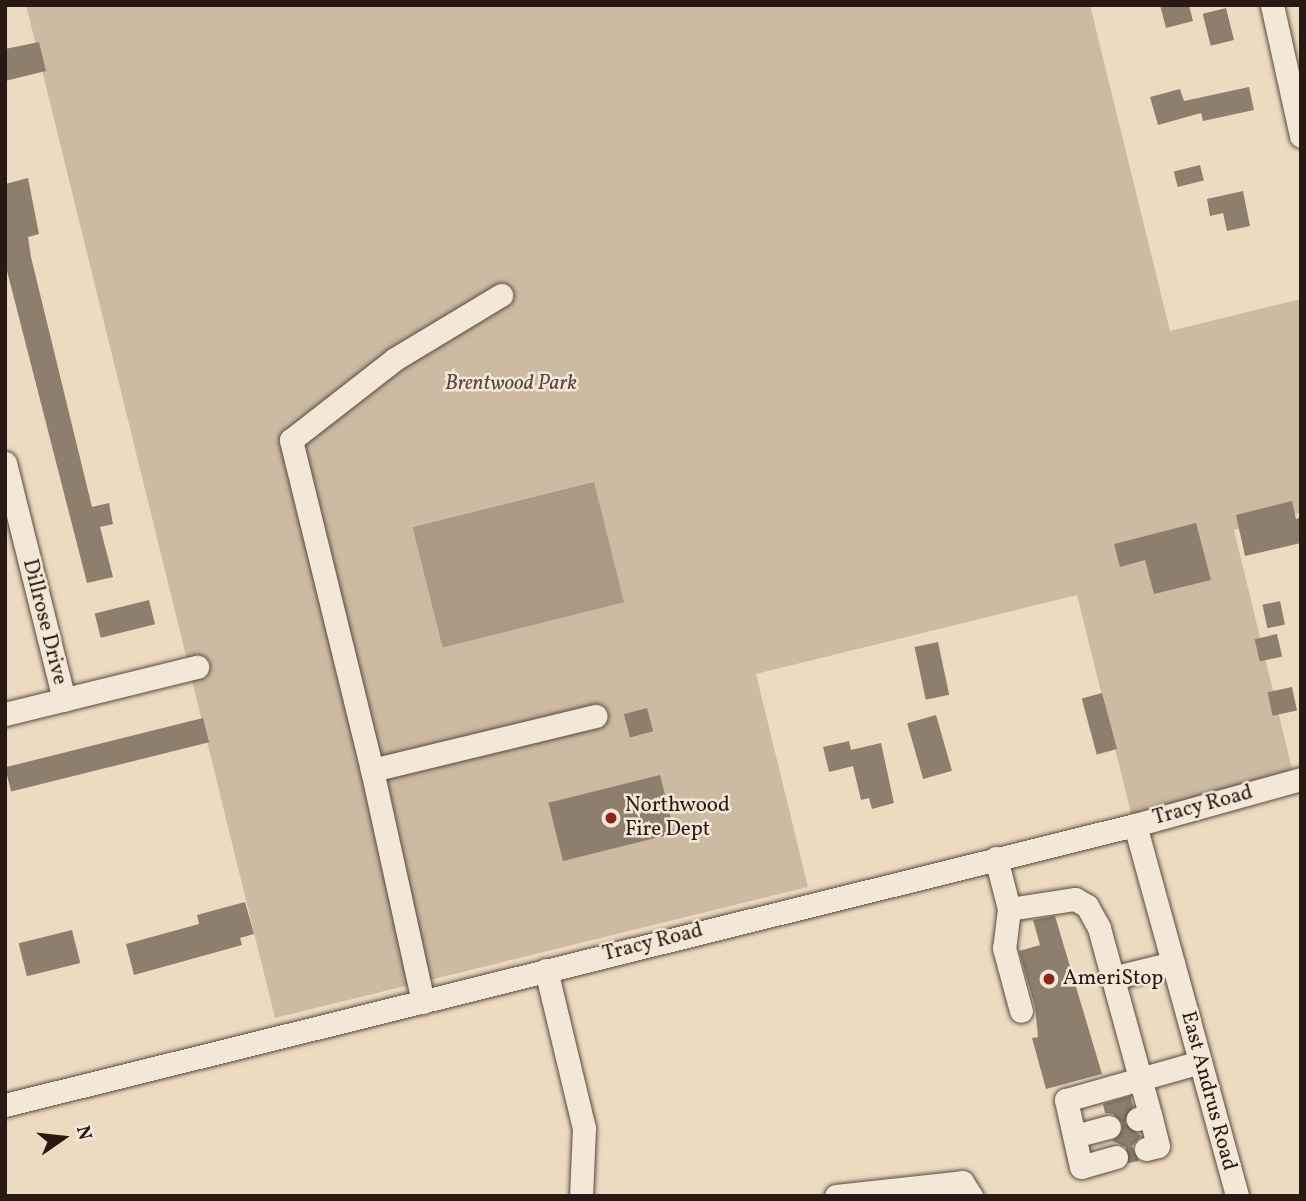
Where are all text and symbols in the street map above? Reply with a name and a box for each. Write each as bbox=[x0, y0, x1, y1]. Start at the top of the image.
park label: Brentwood Park bbox=[445, 371, 577, 397]
street label: Dillrose Drive bbox=[16, 557, 72, 687]
street label: Tracy Road bbox=[1150, 780, 1256, 832]
place label: Northwood Fire Dept bbox=[625, 793, 730, 843]
marker: Northwood Fire Dept bbox=[603, 810, 619, 826]
street label: Tracy Road bbox=[600, 918, 706, 968]
place label: AmeriStop bbox=[1063, 966, 1163, 992]
marker: AmeriStop bbox=[1041, 971, 1057, 987]
street label: East Andrus Road bbox=[1175, 1009, 1241, 1173]
north arrow bbox=[28, 1103, 98, 1173]
text: N bbox=[69, 1123, 98, 1143]

